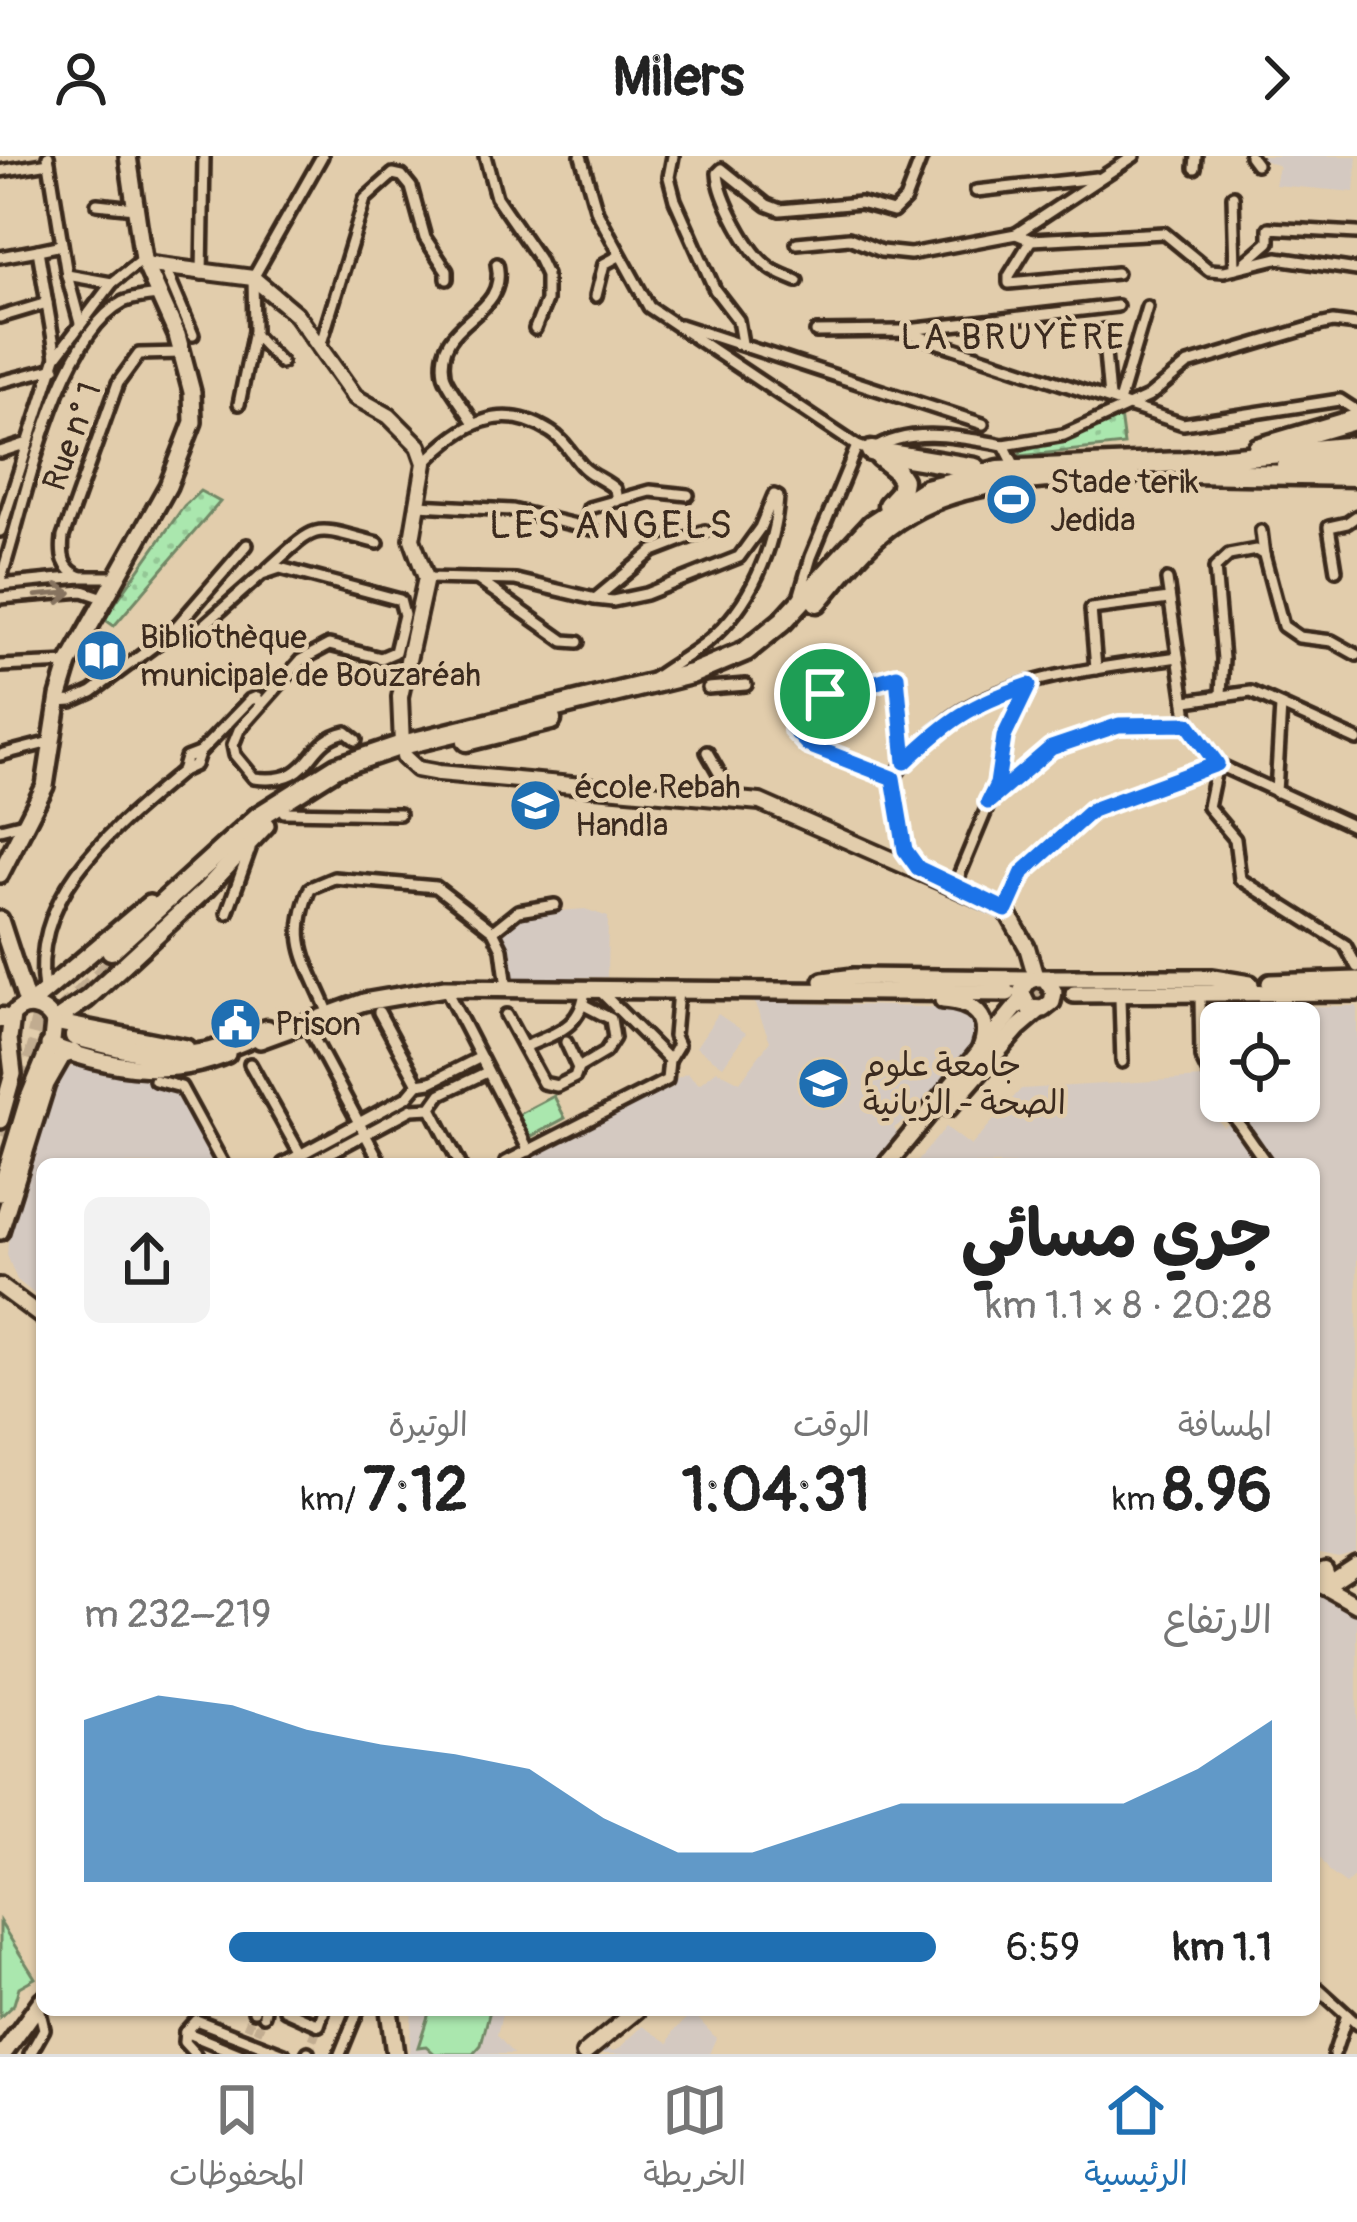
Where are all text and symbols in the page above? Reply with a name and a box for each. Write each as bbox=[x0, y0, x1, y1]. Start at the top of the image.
text: Milers bbox=[613, 44, 744, 112]
icon: person bbox=[48, 45, 114, 111]
icon: forward bbox=[1243, 45, 1309, 111]
district label: LA BRUYÈRE bbox=[900, 315, 1128, 360]
street label: Rue n° 1 bbox=[34, 377, 111, 496]
place label: Stade terik Jedida bbox=[1050, 462, 1199, 541]
sports icon: Stade terik Jedida bbox=[983, 472, 1039, 528]
district label: LES ANGELS bbox=[489, 501, 735, 550]
one-way arrow bbox=[34, 582, 73, 605]
place label: Bibliothèque municipale de Bouzaréah bbox=[140, 617, 481, 696]
library icon: Bibliothèque municipale de Bouzaréah bbox=[73, 627, 129, 683]
pin bbox=[774, 643, 876, 745]
icon: arrive bbox=[792, 661, 858, 727]
place label: école Rebah Handla bbox=[575, 767, 741, 846]
school or university icon: école Rebah Handla bbox=[508, 777, 564, 833]
public building icon: Prison bbox=[208, 995, 264, 1051]
map controls bbox=[1200, 1002, 1320, 1122]
button: locate bbox=[1200, 1002, 1320, 1122]
place label: Prison bbox=[275, 1004, 361, 1045]
place label: جامعة علوم الصحة - الزيانية bbox=[863, 1045, 1066, 1124]
school or university icon: جامعة علوم الصحة - الزيانية bbox=[796, 1055, 852, 1111]
text: جري مسائي bbox=[961, 1194, 1272, 1277]
button: share bbox=[84, 1197, 210, 1323]
text: 20:28 · 8 × 1.1 km bbox=[986, 1281, 1272, 1330]
text: الوتيرة bbox=[388, 1405, 468, 1446]
text: الوقت bbox=[793, 1405, 870, 1446]
text: المسافة bbox=[1178, 1405, 1272, 1446]
text: 7:12 bbox=[363, 1454, 468, 1529]
text: 1:04:31 bbox=[682, 1454, 870, 1529]
text: 8.96 bbox=[1163, 1454, 1272, 1529]
text: /km bbox=[301, 1479, 363, 1520]
text: km bbox=[1113, 1479, 1163, 1520]
text: 219–232 m bbox=[84, 1590, 271, 1639]
text: الارتفاع bbox=[1163, 1596, 1272, 1645]
text: 6:59 bbox=[1006, 1923, 1080, 1972]
text: 1.1 km bbox=[1174, 1923, 1272, 1972]
tab: المحفوظات bbox=[169, 2077, 305, 2203]
tab: الخريطة bbox=[643, 2077, 746, 2203]
tab: الرئيسية bbox=[1084, 2077, 1188, 2203]

